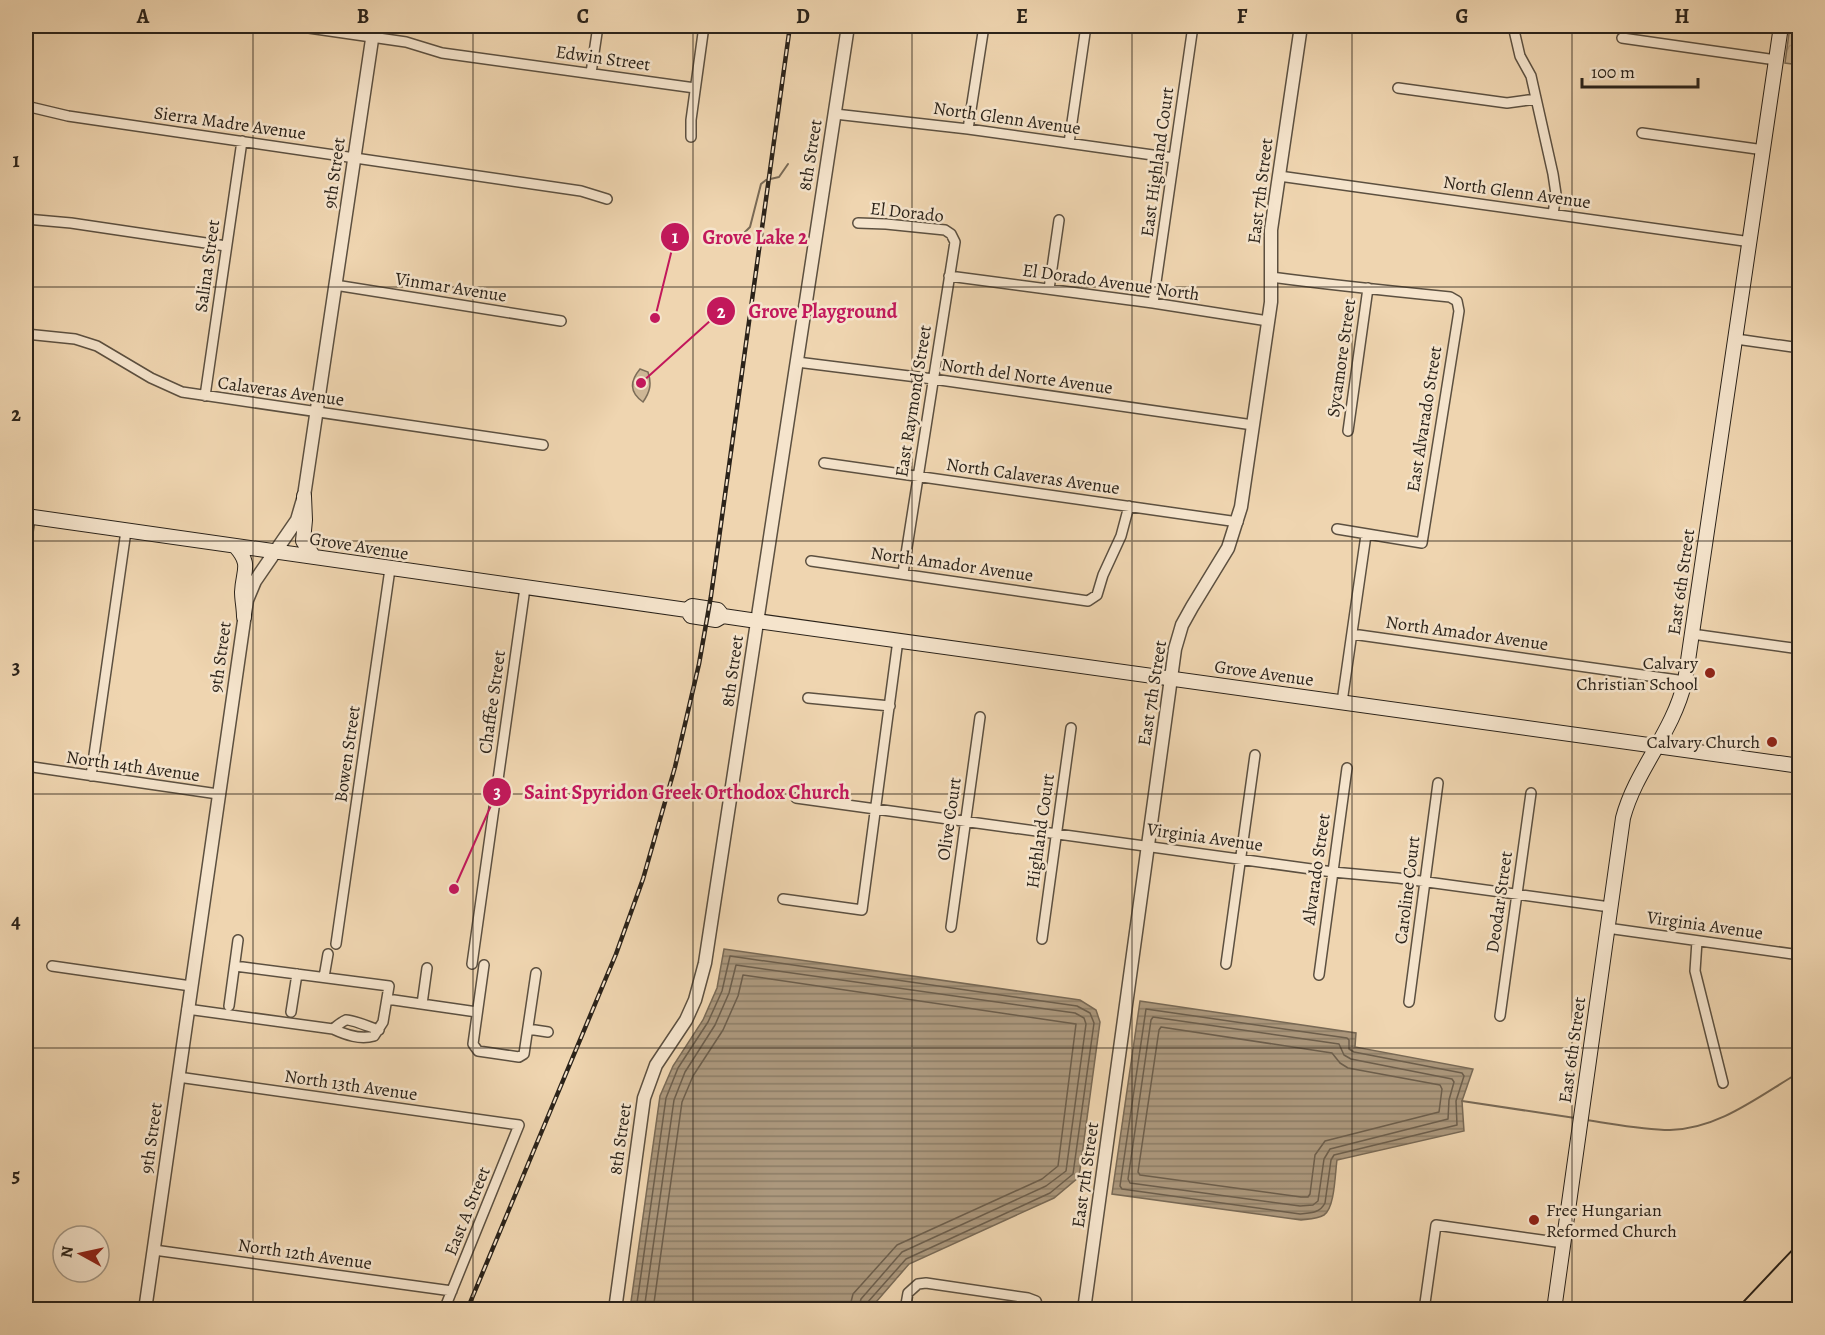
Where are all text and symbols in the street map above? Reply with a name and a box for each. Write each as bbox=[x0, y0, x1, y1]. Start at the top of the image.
text: A bbox=[136, 3, 150, 30]
text: B bbox=[357, 3, 369, 30]
text: C bbox=[577, 3, 589, 30]
text: D bbox=[796, 3, 810, 30]
text: E bbox=[1016, 3, 1028, 30]
text: F bbox=[1237, 3, 1248, 30]
text: G bbox=[1455, 3, 1469, 30]
text: H bbox=[1675, 3, 1690, 30]
street label: Edwin Street bbox=[554, 39, 652, 77]
scale bar bbox=[1582, 51, 1698, 89]
text: 100 m bbox=[1591, 60, 1635, 84]
street label: East Highland Court bbox=[1135, 86, 1179, 238]
street label: North Glenn Avenue bbox=[932, 96, 1082, 140]
street label: Sierra Madre Avenue bbox=[153, 100, 307, 146]
street label: 8th Street bbox=[793, 117, 828, 192]
street label: 9th Street bbox=[317, 136, 351, 210]
street label: East 7th Street bbox=[1242, 137, 1278, 245]
text: 1 bbox=[12, 147, 20, 174]
street label: North Glenn Avenue bbox=[1442, 170, 1592, 214]
street label: El Dorado bbox=[869, 196, 945, 228]
street label: Salina Street bbox=[189, 218, 225, 314]
callout: Grove Lake 2 bbox=[660, 218, 819, 256]
text: Grove Lake 2 bbox=[702, 224, 808, 251]
text: 1 bbox=[672, 225, 679, 249]
street label: El Dorado Avenue North bbox=[1021, 258, 1202, 306]
street label: Vinmar Avenue bbox=[393, 266, 509, 308]
callout: Grove Playground bbox=[706, 292, 909, 330]
street label: Sycamore Street bbox=[1321, 297, 1361, 419]
text: Grove Playground bbox=[748, 298, 898, 325]
text: 2 bbox=[717, 300, 726, 324]
street label: East Raymond Street bbox=[889, 323, 937, 479]
street label: East Alvarado Street bbox=[1401, 344, 1447, 494]
street label: North del Norte Avenue bbox=[940, 352, 1114, 400]
street label: Calaveras Avenue bbox=[216, 370, 346, 412]
text: 2 bbox=[11, 401, 21, 428]
street label: North Calaveras Avenue bbox=[945, 452, 1121, 500]
street label: Grove Avenue bbox=[308, 526, 410, 566]
street label: East 6th Street bbox=[1662, 527, 1700, 637]
street label: North Amador Avenue bbox=[869, 541, 1035, 587]
street label: North Amador Avenue bbox=[1384, 610, 1550, 656]
street label: 9th Street bbox=[203, 620, 237, 694]
street label: 8th Street bbox=[715, 634, 749, 708]
street label: East 7th Street bbox=[1132, 639, 1172, 747]
street label: Chaffee Street bbox=[473, 649, 511, 755]
place label: Calvary Christian School bbox=[1576, 651, 1699, 696]
text: 3 bbox=[12, 654, 20, 681]
street label: Grove Avenue bbox=[1213, 654, 1315, 692]
marker: Calvary Christian School bbox=[1703, 666, 1717, 680]
street label: Bowen Street bbox=[328, 704, 366, 804]
place label: Calvary Church bbox=[1647, 730, 1760, 754]
marker: Calvary Church bbox=[1765, 735, 1779, 749]
street label: North 14th Avenue bbox=[65, 745, 201, 787]
street label: Highland Court bbox=[1020, 772, 1060, 890]
callout: Saint Spyridon Greek Orthodox Church bbox=[482, 773, 862, 811]
street label: Olive Court bbox=[931, 776, 967, 862]
text: Saint Spyridon Greek Orthodox Church bbox=[524, 779, 850, 806]
text: 3 bbox=[493, 780, 501, 804]
street label: Alvarado Street bbox=[1296, 812, 1336, 927]
street label: Virginia Avenue bbox=[1144, 817, 1265, 857]
street label: Caroline Court bbox=[1388, 835, 1426, 945]
street label: Deodar Street bbox=[1480, 850, 1518, 954]
street label: Virginia Avenue bbox=[1644, 905, 1765, 945]
text: 4 bbox=[11, 908, 21, 935]
street label: East 6th Street bbox=[1553, 995, 1591, 1105]
street label: North 13th Avenue bbox=[283, 1064, 419, 1106]
street label: 9th Street bbox=[134, 1101, 168, 1175]
street label: 8th Street bbox=[603, 1102, 637, 1176]
street label: East 7th Street bbox=[1066, 1121, 1104, 1229]
text: 5 bbox=[12, 1162, 20, 1189]
street label: East A Street bbox=[438, 1163, 496, 1259]
place label: Free Hungarian Reformed Church bbox=[1546, 1198, 1677, 1243]
marker: Free Hungarian Reformed Church bbox=[1527, 1213, 1541, 1227]
north arrow bbox=[51, 1224, 111, 1284]
street label: North 12th Avenue bbox=[236, 1233, 374, 1275]
text: N bbox=[55, 1244, 79, 1259]

